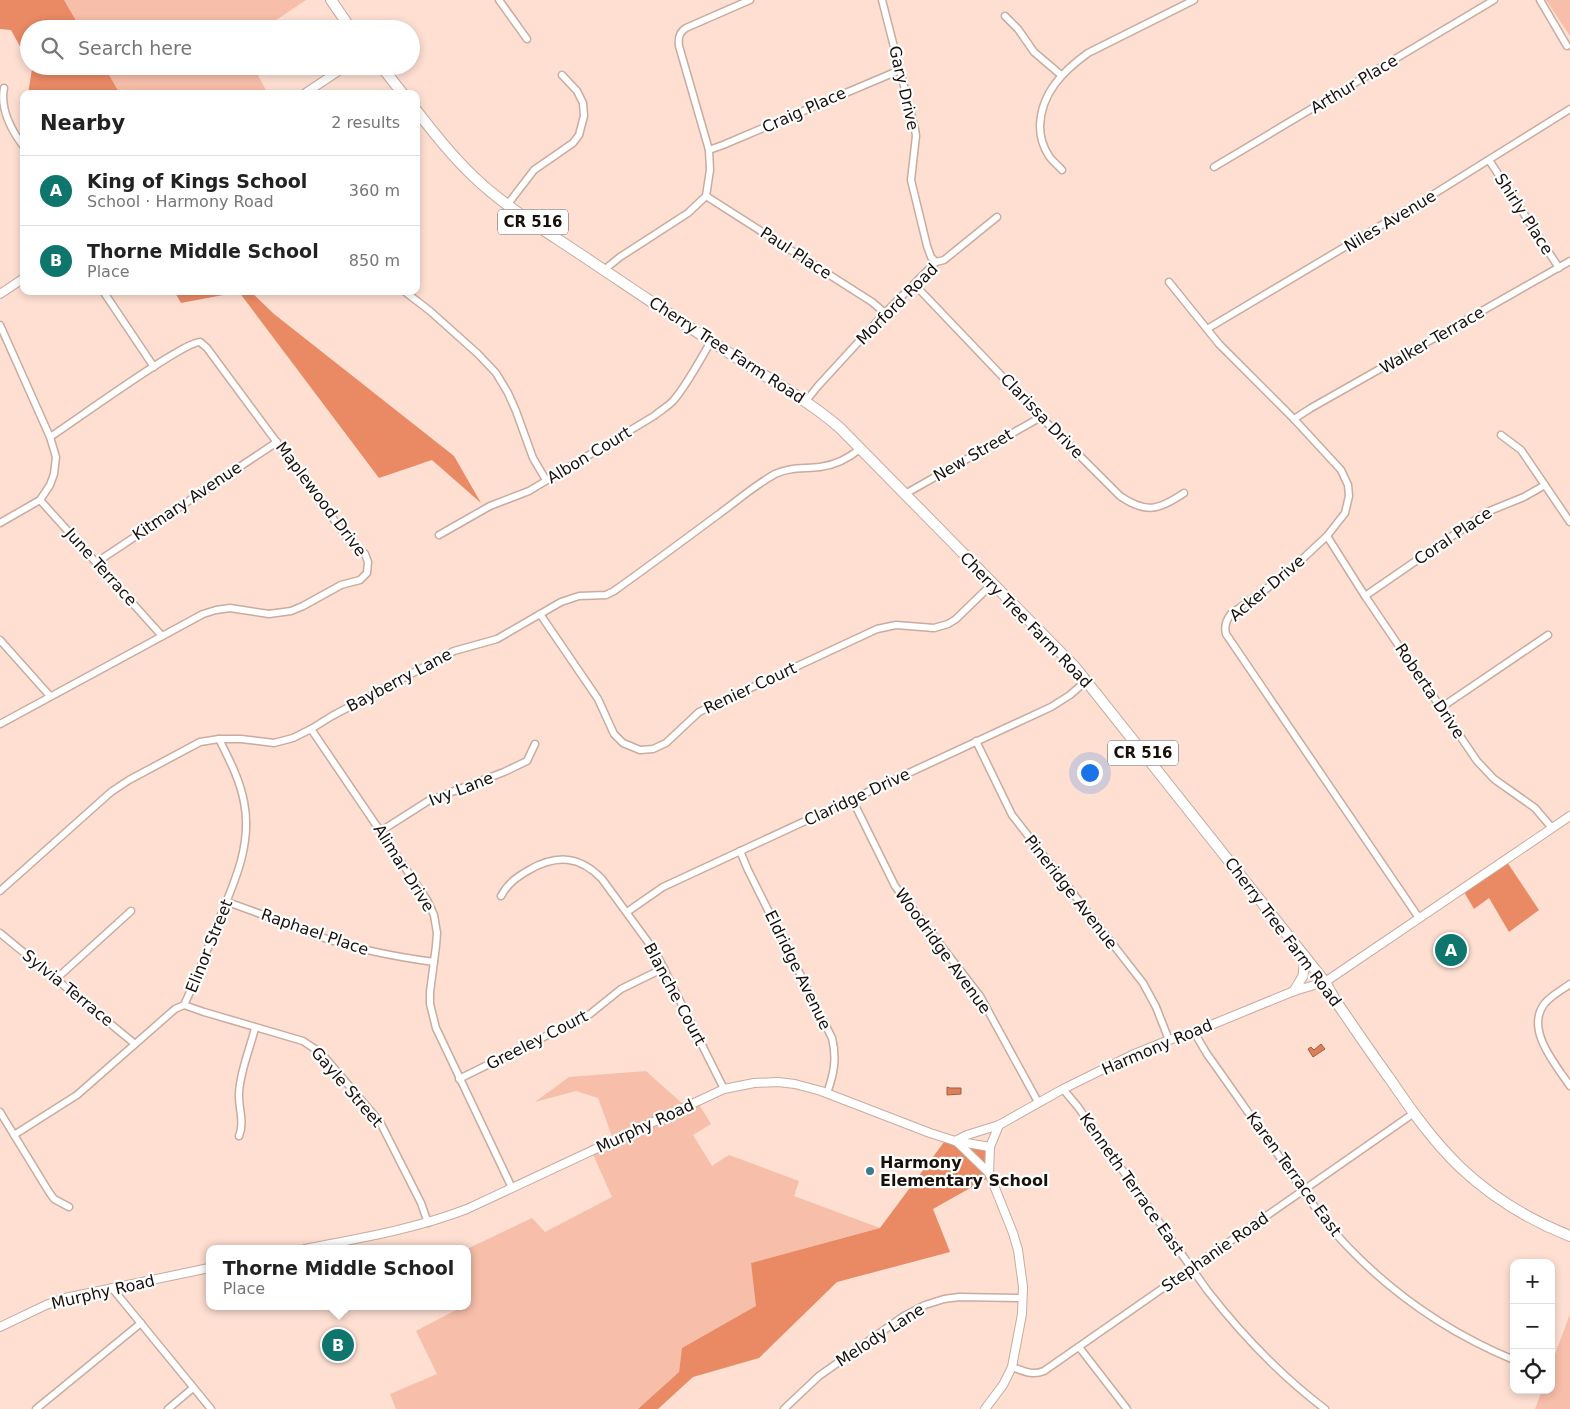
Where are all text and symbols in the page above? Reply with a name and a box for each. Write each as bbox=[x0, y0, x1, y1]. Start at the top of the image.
search box bbox=[20, 20, 420, 75]
icon: search bbox=[38, 34, 66, 62]
text: Search here bbox=[78, 37, 192, 59]
street label: Gary Drive bbox=[885, 44, 923, 132]
street label: Arthur Place bbox=[1307, 51, 1401, 117]
street label: Craig Place bbox=[759, 83, 849, 137]
text: Nearby bbox=[40, 111, 125, 135]
text: 2 results bbox=[331, 113, 400, 132]
text: King of Kings School bbox=[87, 170, 307, 192]
street label: Shirly Place bbox=[1491, 170, 1557, 258]
text: A bbox=[50, 181, 62, 200]
text: 360 m bbox=[349, 181, 400, 200]
street label: Niles Avenue bbox=[1341, 186, 1439, 256]
text: School · Harmony Road bbox=[87, 192, 274, 211]
road number: CR 516 bbox=[498, 210, 568, 234]
street label: Paul Place bbox=[757, 223, 835, 283]
text: Thorne Middle School bbox=[87, 240, 319, 262]
text: B bbox=[50, 251, 62, 270]
text: 850 m bbox=[349, 251, 400, 270]
street label: Morford Road bbox=[852, 259, 942, 349]
text: Place bbox=[87, 262, 130, 281]
street label: Cherry Tree Farm Road bbox=[646, 293, 808, 407]
street label: Walker Terrace bbox=[1376, 302, 1488, 378]
street label: Clarissa Drive bbox=[997, 370, 1087, 462]
street label: Albon Court bbox=[544, 423, 634, 487]
street label: New Street bbox=[930, 425, 1016, 485]
street label: Maplewood Drive bbox=[272, 438, 370, 560]
street label: Kitmary Avenue bbox=[129, 458, 245, 544]
street label: Coral Place bbox=[1411, 503, 1495, 569]
street label: June Terrace bbox=[60, 523, 141, 610]
street label: Cherry Tree Farm Road bbox=[956, 548, 1096, 692]
street label: Acker Drive bbox=[1226, 551, 1308, 625]
street label: Roberta Drive bbox=[1391, 640, 1469, 742]
street label: Bayberry Lane bbox=[343, 644, 455, 716]
street label: Renier Court bbox=[701, 658, 799, 718]
road number: CR 516 bbox=[1108, 740, 1178, 766]
your location bbox=[1077, 760, 1103, 786]
street label: Claridge Drive bbox=[801, 764, 913, 830]
street label: Ivy Lane bbox=[426, 768, 496, 810]
street label: Alimar Drive bbox=[370, 821, 438, 915]
street label: Pineridge Avenue bbox=[1021, 831, 1121, 953]
street label: Cherry Tree Farm Road bbox=[1221, 854, 1345, 1010]
street label: Woodridge Avenue bbox=[891, 885, 995, 1017]
street label: Elinor Street bbox=[182, 896, 236, 996]
street label: Raphael Place bbox=[259, 905, 371, 959]
street label: Eldridge Avenue bbox=[761, 907, 835, 1033]
pin: A bbox=[1435, 931, 1467, 969]
street label: Blanche Court bbox=[640, 940, 710, 1048]
street label: Sylvia Terrace bbox=[19, 946, 117, 1030]
street label: Greeley Court bbox=[483, 1006, 591, 1074]
street label: Harmony Road bbox=[1099, 1015, 1215, 1079]
street label: Gayle Street bbox=[307, 1043, 387, 1131]
street label: Murphy Road bbox=[593, 1095, 697, 1157]
street label: Karen Terrace East bbox=[1242, 1108, 1346, 1240]
street label: Kenneth Terrace East bbox=[1076, 1109, 1188, 1259]
place label: Harmony Elementary School bbox=[880, 1153, 1048, 1190]
marker: Harmony Elementary School bbox=[864, 1165, 876, 1177]
street label: Stephanie Road bbox=[1158, 1208, 1272, 1296]
popup bbox=[206, 1245, 471, 1310]
text: Thorne Middle School bbox=[223, 1257, 454, 1279]
map controls bbox=[1510, 1259, 1555, 1394]
button: + bbox=[1510, 1259, 1555, 1304]
street label: Murphy Road bbox=[49, 1271, 157, 1313]
text: Place bbox=[223, 1279, 265, 1298]
street label: Melody Lane bbox=[832, 1299, 928, 1371]
button: − bbox=[1510, 1304, 1555, 1349]
pin: B bbox=[322, 1326, 354, 1364]
button: locate bbox=[1510, 1349, 1555, 1394]

